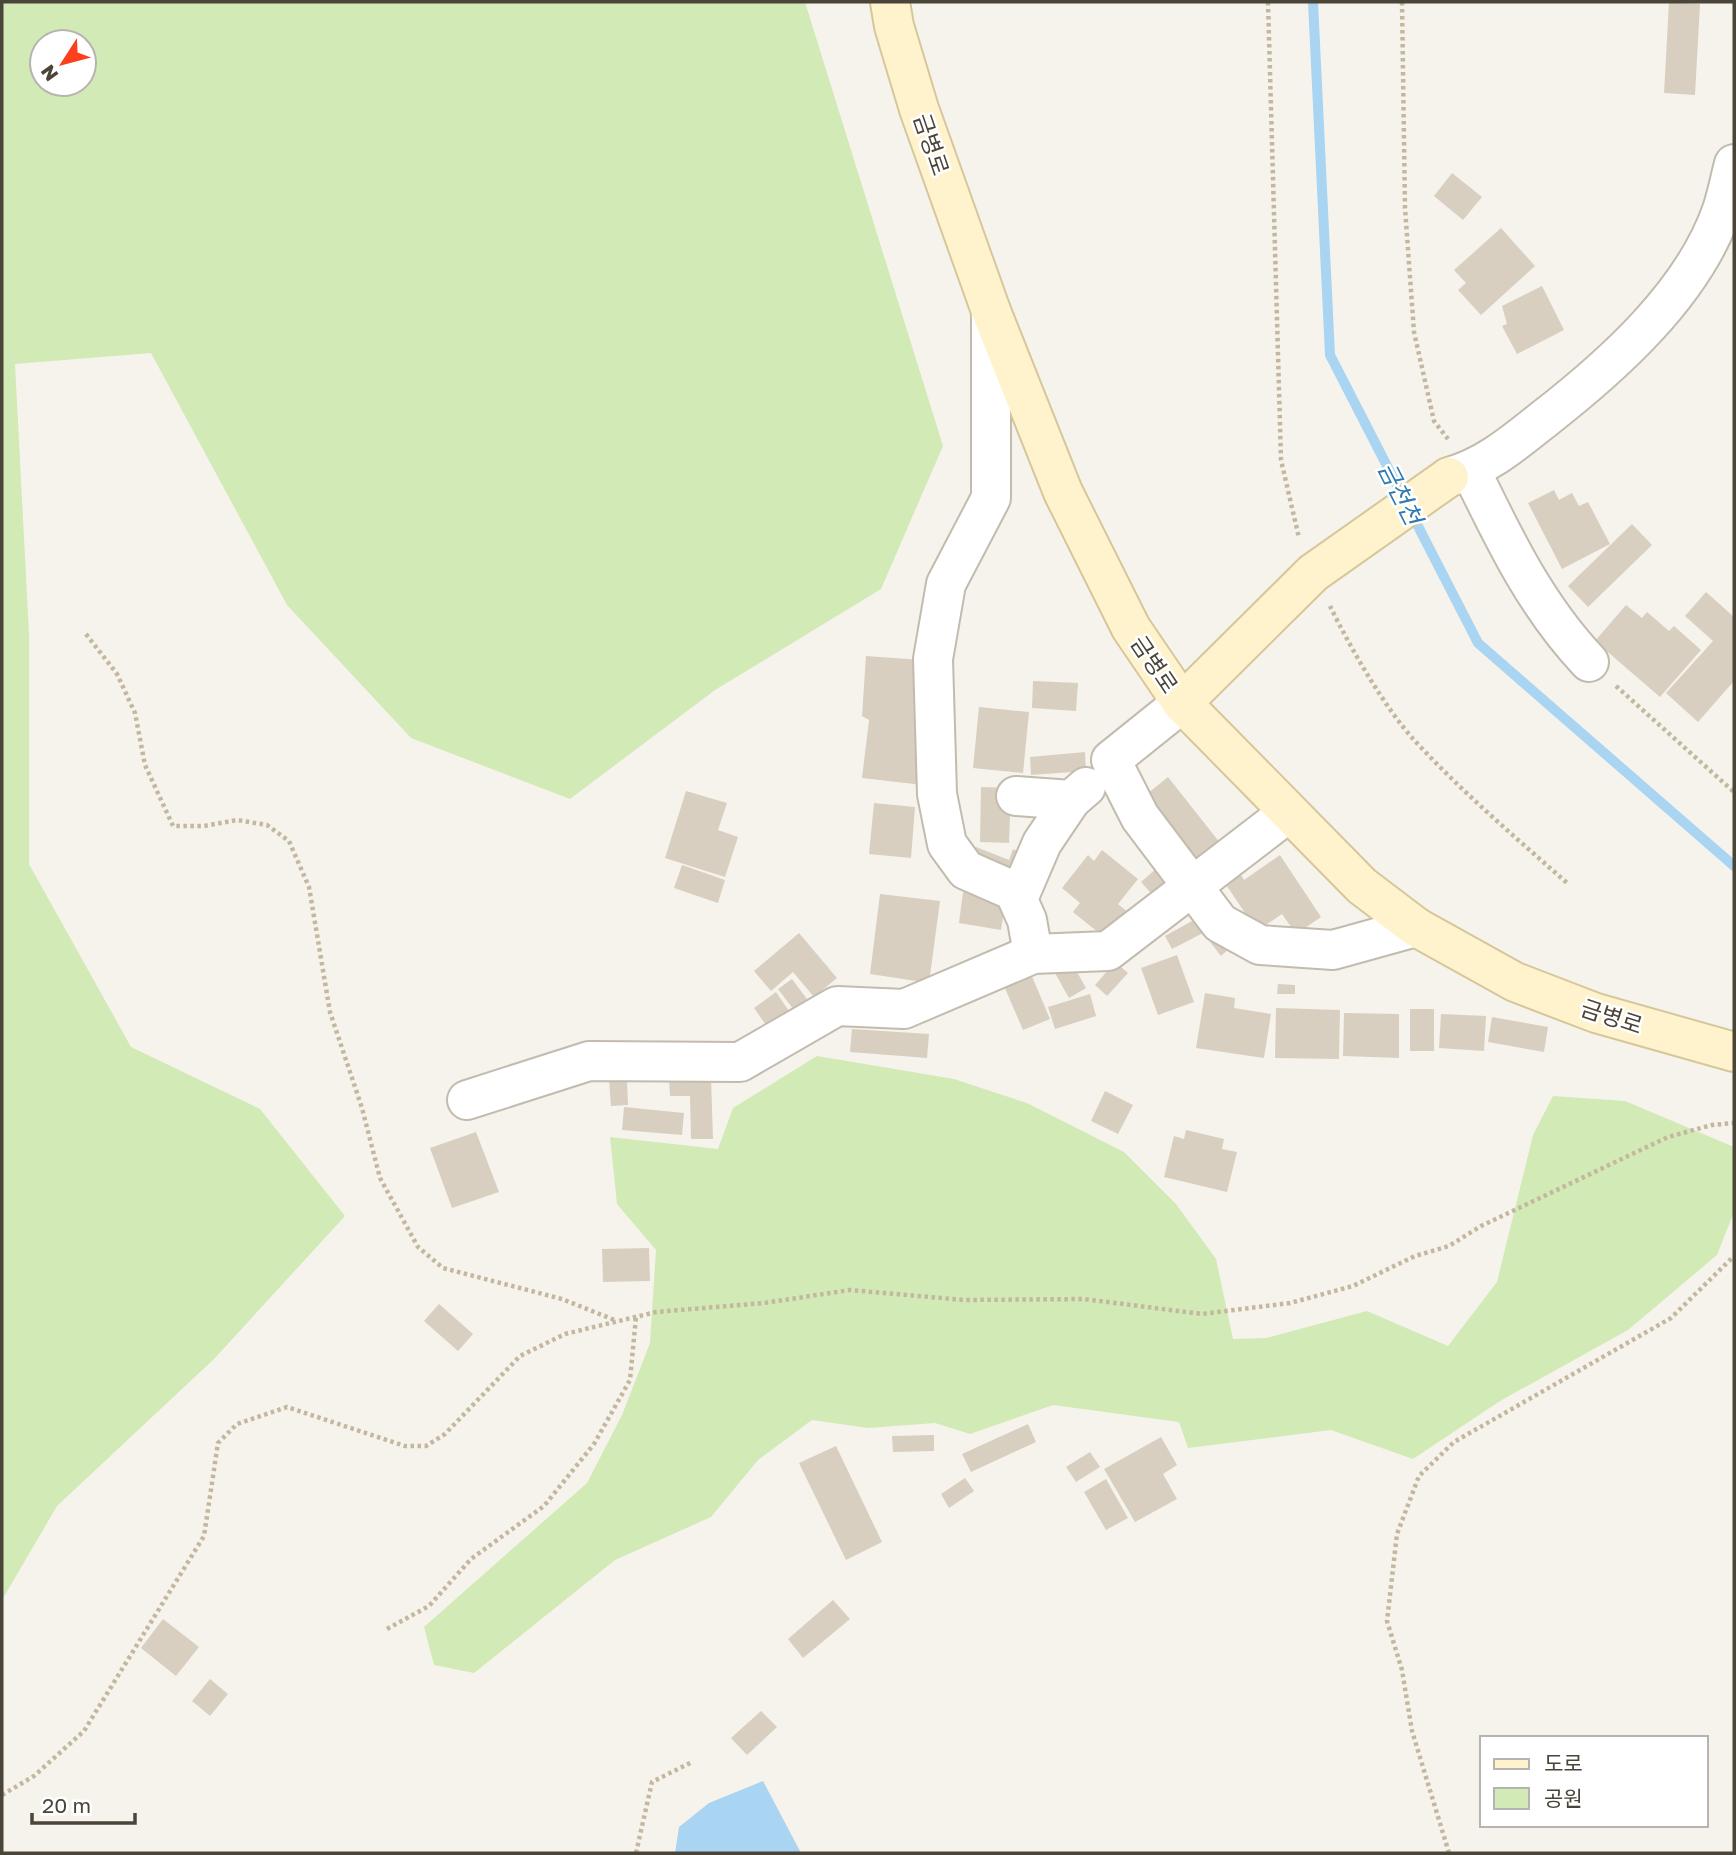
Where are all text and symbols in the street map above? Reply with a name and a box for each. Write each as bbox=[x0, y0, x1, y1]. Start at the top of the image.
north arrow bbox=[28, 28, 98, 98]
text: N bbox=[35, 61, 62, 86]
street label: 금병로 bbox=[908, 109, 956, 179]
water label: 금천천 bbox=[1373, 457, 1430, 532]
street label: 금병로 bbox=[1126, 630, 1184, 698]
street label: 금병로 bbox=[1577, 993, 1647, 1039]
legend bbox=[1480, 1736, 1708, 1827]
text: 도로 bbox=[1544, 1750, 1583, 1776]
scale bar bbox=[32, 1782, 135, 1826]
text: 공원 bbox=[1544, 1785, 1583, 1811]
text: 20 m bbox=[42, 1792, 91, 1818]

